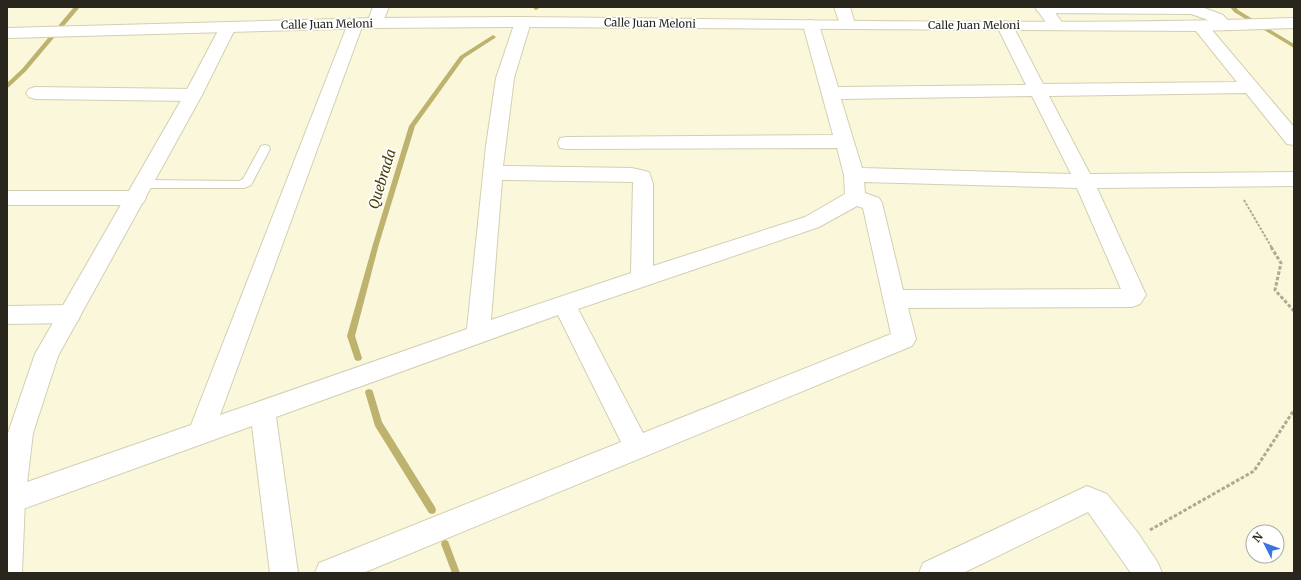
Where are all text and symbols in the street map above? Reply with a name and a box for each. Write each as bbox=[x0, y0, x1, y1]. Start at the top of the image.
street label: Calle Juan Meloni bbox=[604, 15, 697, 31]
street label: Calle Juan Meloni bbox=[281, 16, 374, 32]
street label: Calle Juan Meloni bbox=[928, 18, 1020, 32]
water label: Quebrada bbox=[364, 147, 400, 211]
north arrow bbox=[1245, 524, 1285, 564]
text: N bbox=[1249, 529, 1266, 545]

